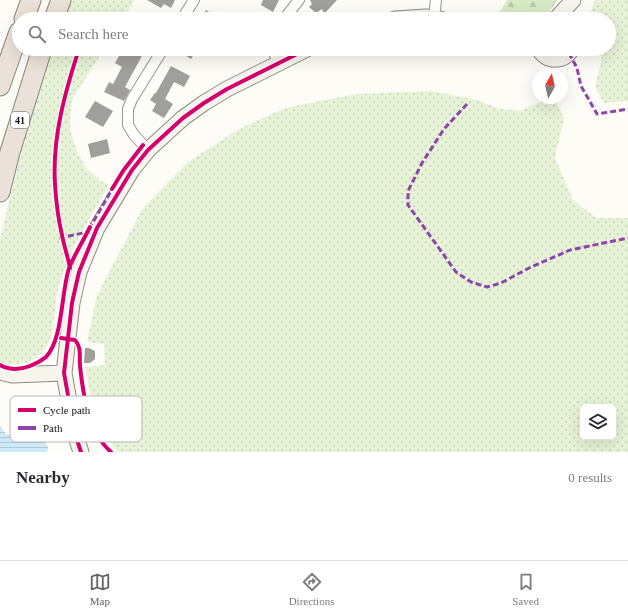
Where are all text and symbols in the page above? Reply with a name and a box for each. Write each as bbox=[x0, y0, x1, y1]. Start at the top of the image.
search box bbox=[12, 12, 616, 56]
icon: search bbox=[26, 23, 48, 45]
text: Search here bbox=[58, 26, 128, 42]
north arrow bbox=[532, 68, 568, 104]
road number: 41 bbox=[11, 112, 29, 128]
legend bbox=[10, 396, 142, 442]
text: Cycle path bbox=[43, 404, 91, 416]
map controls bbox=[580, 404, 616, 440]
button: layers bbox=[580, 404, 616, 440]
text: Path bbox=[43, 422, 63, 434]
text: Nearby bbox=[16, 468, 70, 487]
text: 0 results bbox=[568, 470, 612, 485]
tab: Map bbox=[89, 571, 111, 607]
tab: Directions bbox=[289, 571, 334, 607]
tab: Saved bbox=[512, 571, 539, 607]

